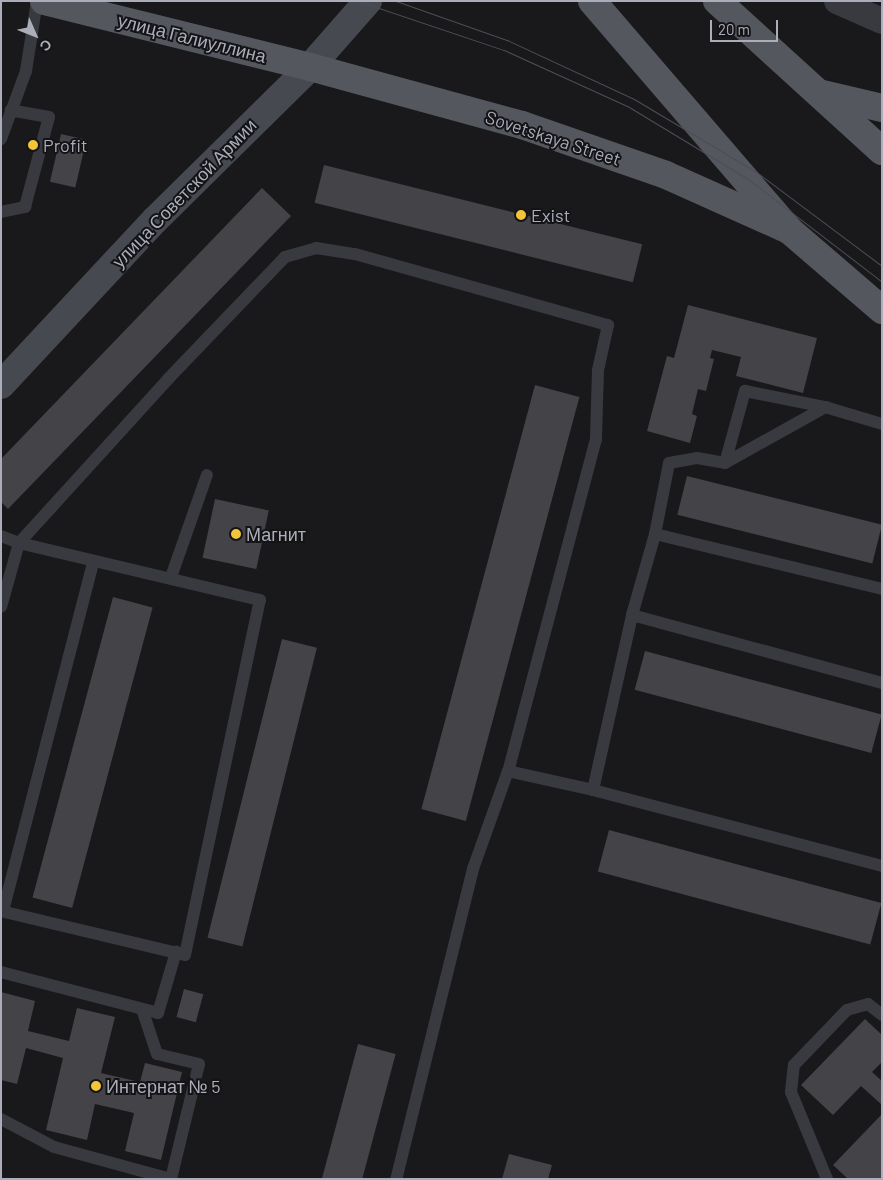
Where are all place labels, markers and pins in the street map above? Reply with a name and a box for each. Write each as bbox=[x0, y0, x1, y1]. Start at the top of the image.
place label: Profit bbox=[43, 134, 87, 156]
marker: Profit bbox=[27, 139, 39, 151]
place label: Exist bbox=[531, 204, 570, 226]
marker: Exist bbox=[515, 209, 527, 221]
place label: Магнит bbox=[246, 523, 306, 545]
marker: Магнит bbox=[230, 528, 242, 540]
place label: Интернат № 5 bbox=[106, 1075, 221, 1097]
marker: Интернат № 5 bbox=[90, 1080, 102, 1092]

